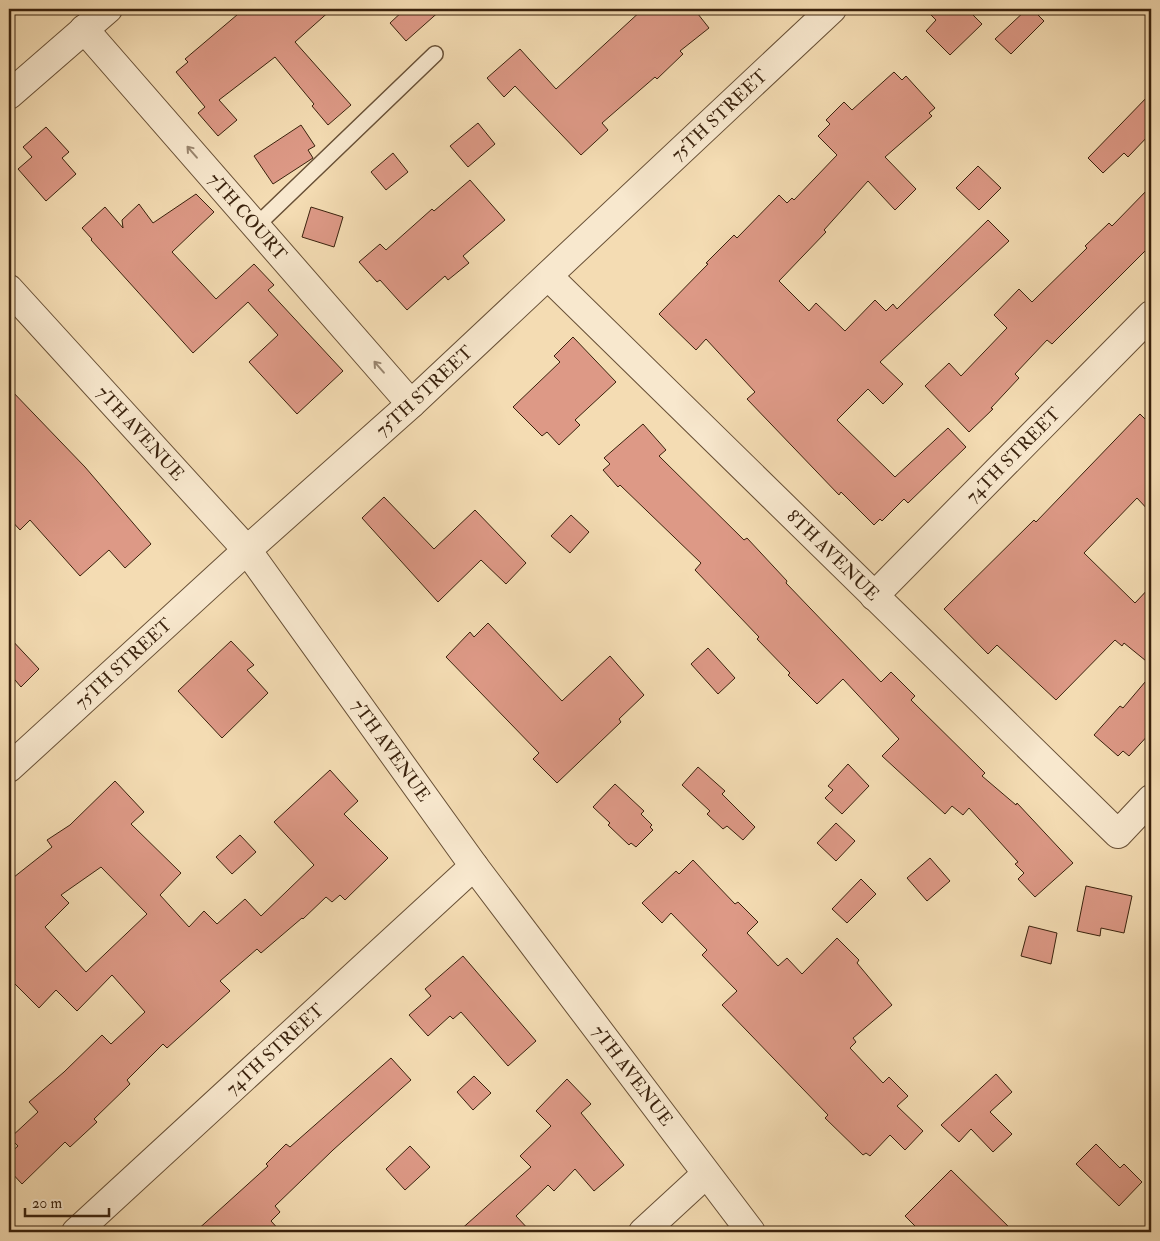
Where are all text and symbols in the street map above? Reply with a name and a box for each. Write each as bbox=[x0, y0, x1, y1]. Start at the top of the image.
street label: 75TH STREET bbox=[666, 64, 773, 166]
one-way arrow bbox=[186, 145, 198, 158]
street label: 7TH COURT bbox=[203, 168, 292, 266]
street label: 75TH STREET bbox=[371, 341, 478, 442]
one-way arrow bbox=[373, 361, 384, 374]
street label: 7TH AVENUE bbox=[91, 381, 189, 486]
street label: 74TH STREET bbox=[961, 402, 1066, 508]
street label: 8TH AVENUE bbox=[782, 505, 884, 606]
street label: 75TH STREET bbox=[70, 613, 177, 714]
street label: 7TH AVENUE bbox=[346, 695, 435, 806]
street label: 74TH STREET bbox=[221, 998, 329, 1100]
street label: 7TH AVENUE bbox=[587, 1021, 678, 1131]
scale bar bbox=[25, 1186, 109, 1218]
text: 20 m bbox=[32, 1194, 62, 1213]

